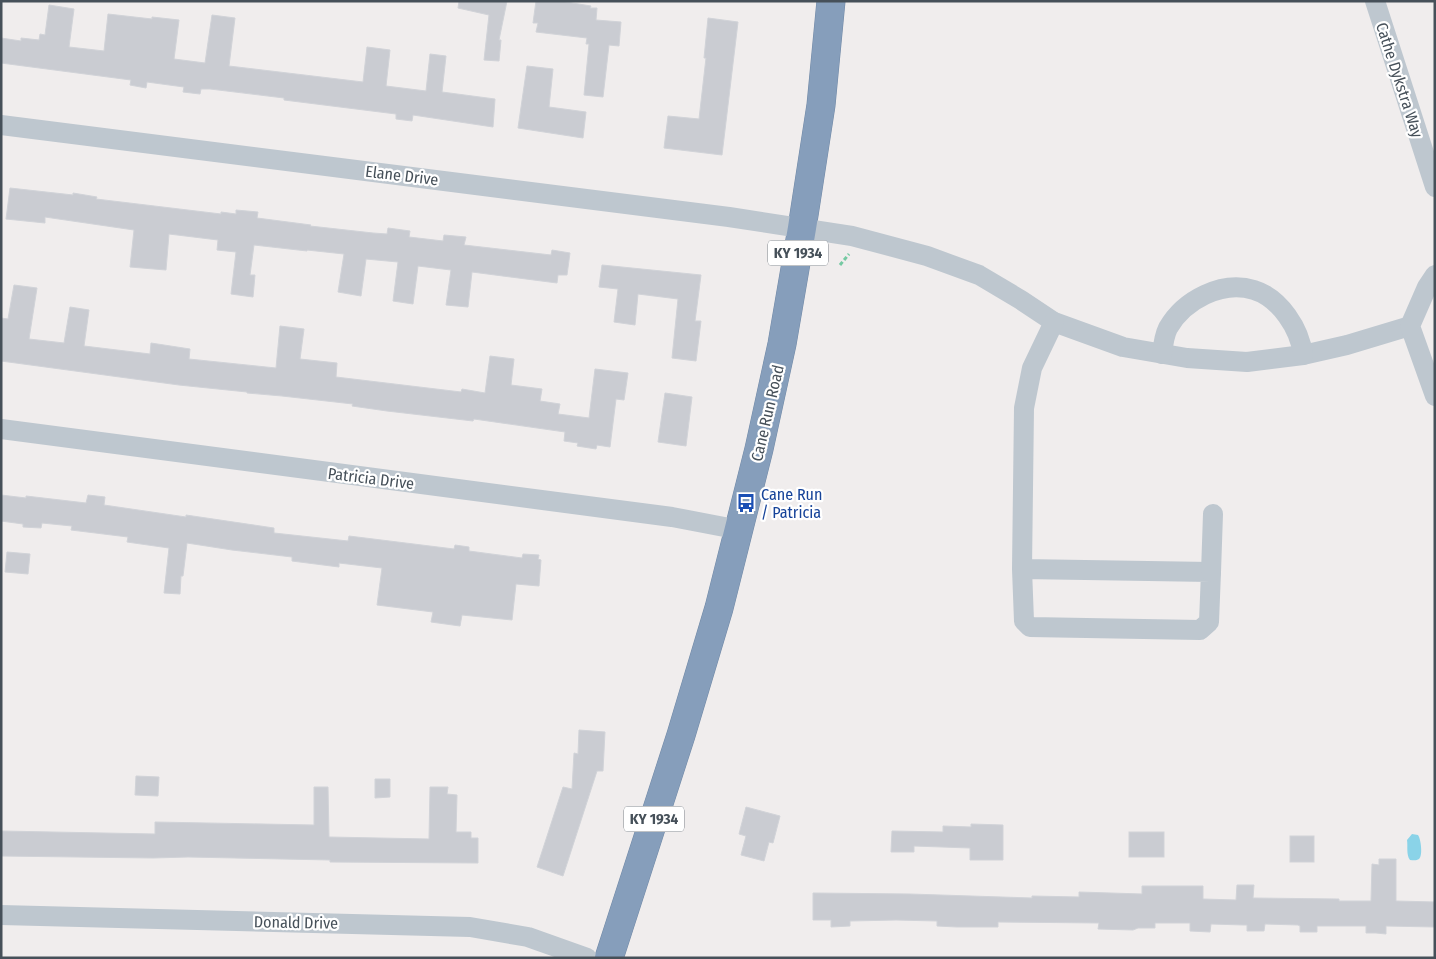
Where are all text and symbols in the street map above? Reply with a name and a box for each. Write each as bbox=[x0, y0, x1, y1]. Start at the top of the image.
street label: Cathe Dykstra Way bbox=[1372, 20, 1427, 141]
street label: Elane Drive bbox=[364, 162, 440, 189]
road number: KY 1934 bbox=[768, 240, 828, 266]
street label: Cane Run Road bbox=[747, 363, 788, 463]
street label: Patricia Drive bbox=[327, 464, 415, 493]
place label: Cane Run / Patricia bbox=[761, 485, 822, 522]
bus stop icon: Cane Run / Patricia bbox=[735, 492, 757, 514]
road number: KY 1934 bbox=[624, 806, 684, 832]
street label: Donald Drive bbox=[254, 912, 338, 933]

